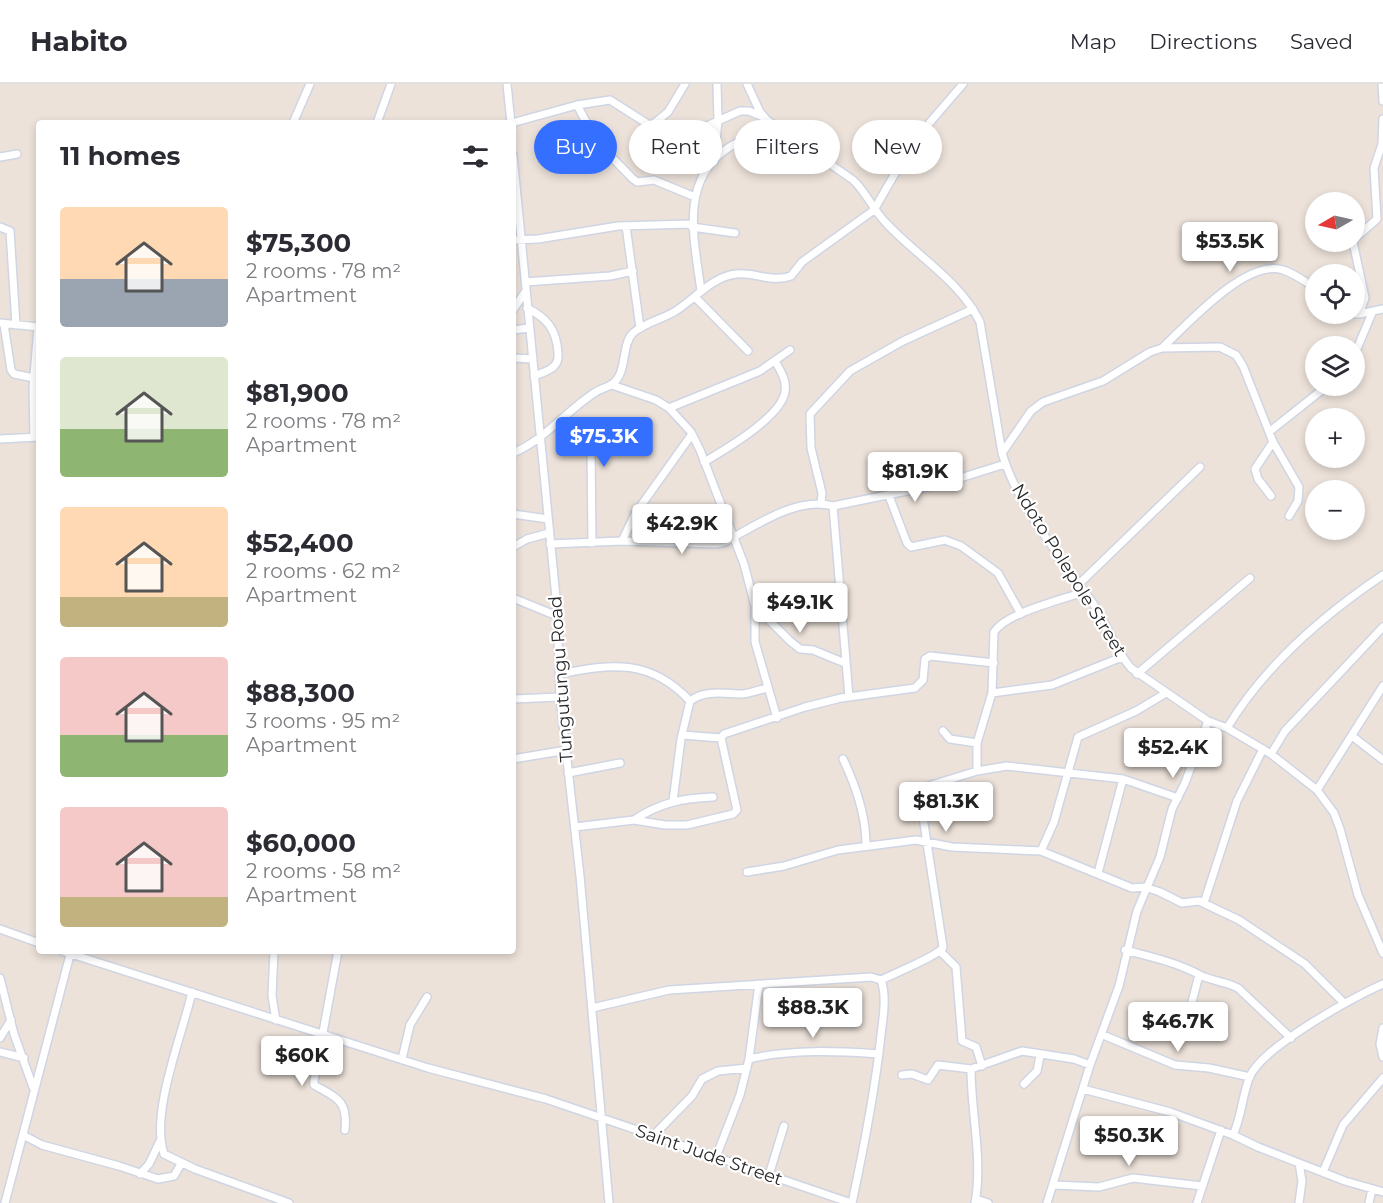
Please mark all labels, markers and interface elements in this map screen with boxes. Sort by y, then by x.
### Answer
text: Habito [30,24,128,58]
text: Map [1070,29,1116,54]
text: Directions [1149,29,1257,54]
text: Saved [1290,29,1353,54]
chip: Buy [534,120,617,174]
chip: Rent [629,120,722,174]
chip: Filters [734,120,840,174]
chip: New [852,120,942,174]
text: 11 homes [60,140,180,172]
icon: filters [459,140,492,173]
north arrow [1305,192,1365,252]
map controls [1305,192,1365,540]
pin: $53.5K [1181,222,1279,273]
text: $75,300 [246,227,351,259]
text: $53.5K [1196,229,1264,253]
icon: home [108,231,180,303]
text: 2 rooms · 78 m² [246,259,401,283]
button: locate [1305,264,1365,324]
text: Apartment [246,283,357,307]
button: layers [1305,336,1365,396]
text: $81,900 [246,377,349,409]
icon: home [108,381,180,453]
button: + [1305,408,1365,468]
text: 2 rooms · 78 m² [246,409,401,433]
pin: $75.3K [555,417,653,468]
text: $75.3K [570,424,638,448]
text: Apartment [246,433,357,457]
pin: $81.9K [866,452,964,503]
text: $81.9K [882,459,948,483]
street label: Ndoto Polepole Street [1007,480,1131,660]
button: − [1305,480,1365,540]
pin: $42.9K [633,504,731,555]
text: $42.9K [646,511,718,535]
text: $52,400 [246,527,354,559]
icon: home [108,531,180,603]
text: 2 rooms · 62 m² [246,559,401,583]
text: Apartment [246,583,357,607]
pin: $49.1K [751,583,849,634]
text: $49.1K [767,590,833,614]
street label: Tungutungu Road [544,595,578,763]
text: $88,300 [246,677,355,709]
icon: home [108,681,180,753]
text: 3 rooms · 95 m² [246,709,400,733]
pin: $52.4K [1124,728,1222,779]
text: Apartment [246,733,357,757]
text: $52.4K [1138,735,1208,759]
pin: $81.3K [897,782,995,833]
text: $81.3K [913,789,979,813]
text: $60,000 [246,827,356,859]
icon: home [108,831,180,903]
text: 2 rooms · 58 m² [246,859,401,883]
text: Apartment [246,883,357,907]
pin: $88.3K [764,988,862,1039]
text: $88.3K [777,995,849,1019]
pin: $46.7K [1129,1002,1227,1053]
text: $46.7K [1142,1009,1214,1033]
pin: $60K [266,1036,338,1087]
text: $60K [275,1043,329,1067]
pin: $50.3K [1080,1116,1178,1167]
street label: Saint Jude Street [633,1120,785,1190]
text: $50.3K [1094,1123,1164,1147]

